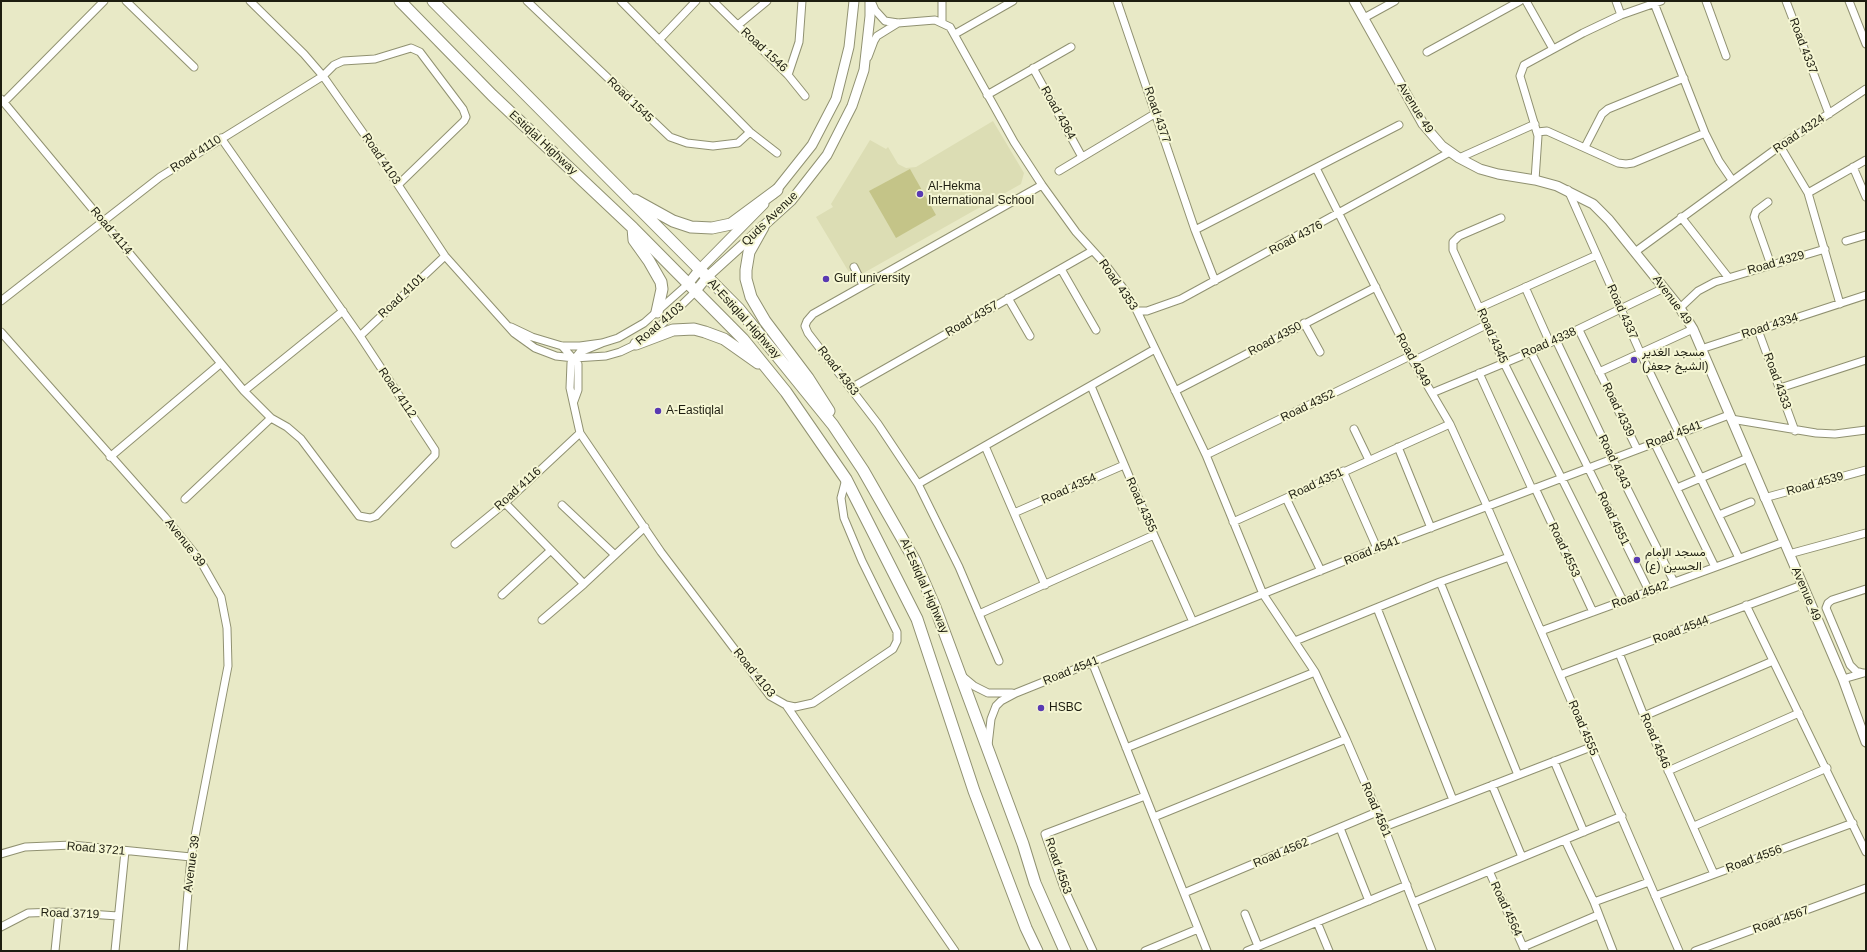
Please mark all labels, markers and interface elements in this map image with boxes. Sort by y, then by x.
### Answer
street label: Road 4337 [1786,16,1820,76]
street label: Road 1546 [738,25,790,75]
street label: Road 1545 [604,74,656,126]
street label: Avenue 49 [1394,80,1436,136]
street label: Road 4364 [1037,84,1079,142]
street label: Road 4377 [1141,85,1173,145]
street label: Estiqlal Highway [506,108,580,178]
street label: Road 4324 [1771,112,1827,156]
street label: Road 4103 [359,131,403,187]
street label: Road 4110 [168,132,224,176]
place label: Al-Hekma International School [928,180,1034,208]
street label: Quds Avenue [739,189,801,249]
marker: Al-Hekma International School [915,189,925,199]
street label: Road 4114 [87,204,135,258]
street label: Road 4376 [1267,218,1325,258]
street label: Road 4329 [1746,248,1806,278]
street label: Road 4353 [1095,257,1141,313]
street label: Road 4101 [376,271,428,321]
place label: Gulf university [834,272,910,286]
street label: Avenue 49 [1649,273,1695,327]
marker: Gulf university [821,274,831,284]
street label: Al-Estiqlal Highway [704,276,784,362]
street label: Road 4337 [1603,282,1641,342]
street label: Road 4357 [943,298,1001,340]
street label: Road 4103 [633,300,687,348]
street label: Road 4345 [1473,306,1511,366]
street label: Road 4334 [1740,310,1800,342]
street label: Road 4350 [1246,319,1304,359]
street label: Road 4338 [1519,324,1579,362]
street label: Road 4349 [1392,331,1434,389]
street label: Road 4363 [814,343,862,399]
place label: مسجد الغدير (الشيخ جعفر) [1642,346,1708,374]
street label: Road 4333 [1760,351,1794,411]
marker: مسجد الغدير (الشيخ جعفر) [1629,355,1639,365]
street label: Road 4112 [375,365,419,421]
street label: Road 4339 [1599,380,1637,440]
street label: Road 4352 [1278,387,1338,425]
place label: A-Eastiqlal [666,404,723,418]
marker: A-Eastiqlal [653,406,663,416]
street label: Road 4541 [1644,418,1704,452]
street label: Road 4343 [1595,432,1633,492]
street label: Road 4116 [492,464,544,514]
street label: Road 4351 [1286,465,1346,503]
street label: Road 4539 [1785,469,1845,499]
street label: Road 4354 [1039,470,1099,508]
street label: Road 4355 [1122,475,1160,535]
street label: Road 4551 [1594,489,1632,549]
street label: Avenue 39 [162,516,208,570]
street label: Road 4553 [1545,520,1583,580]
street label: Road 4541 [1342,533,1402,569]
street label: Al-Estiqlal Highway [897,536,951,636]
place label: مسجد الإمام الحسين (ع) [1645,546,1706,574]
marker: مسجد الإمام الحسين (ع) [1632,555,1642,565]
street label: Avenue 49 [1788,565,1824,623]
street label: Road 4542 [1610,578,1670,612]
street label: Road 4544 [1651,613,1711,647]
street label: Road 4103 [730,646,778,700]
street label: Road 4541 [1041,653,1101,689]
street label: Road 4555 [1565,698,1601,758]
place label: HSBC [1049,701,1082,715]
marker: HSBC [1036,703,1046,713]
street label: Road 4546 [1637,711,1673,771]
street label: Road 4561 [1358,780,1394,840]
street label: Avenue 39 [181,835,203,893]
street label: Road 4562 [1251,835,1311,871]
street label: Road 4563 [1042,836,1074,896]
street label: Road 3721 [66,839,126,859]
street label: Road 4556 [1724,842,1784,876]
street label: Road 4564 [1487,879,1525,939]
street label: Road 4567 [1751,903,1811,937]
street label: Road 3719 [40,906,100,922]

